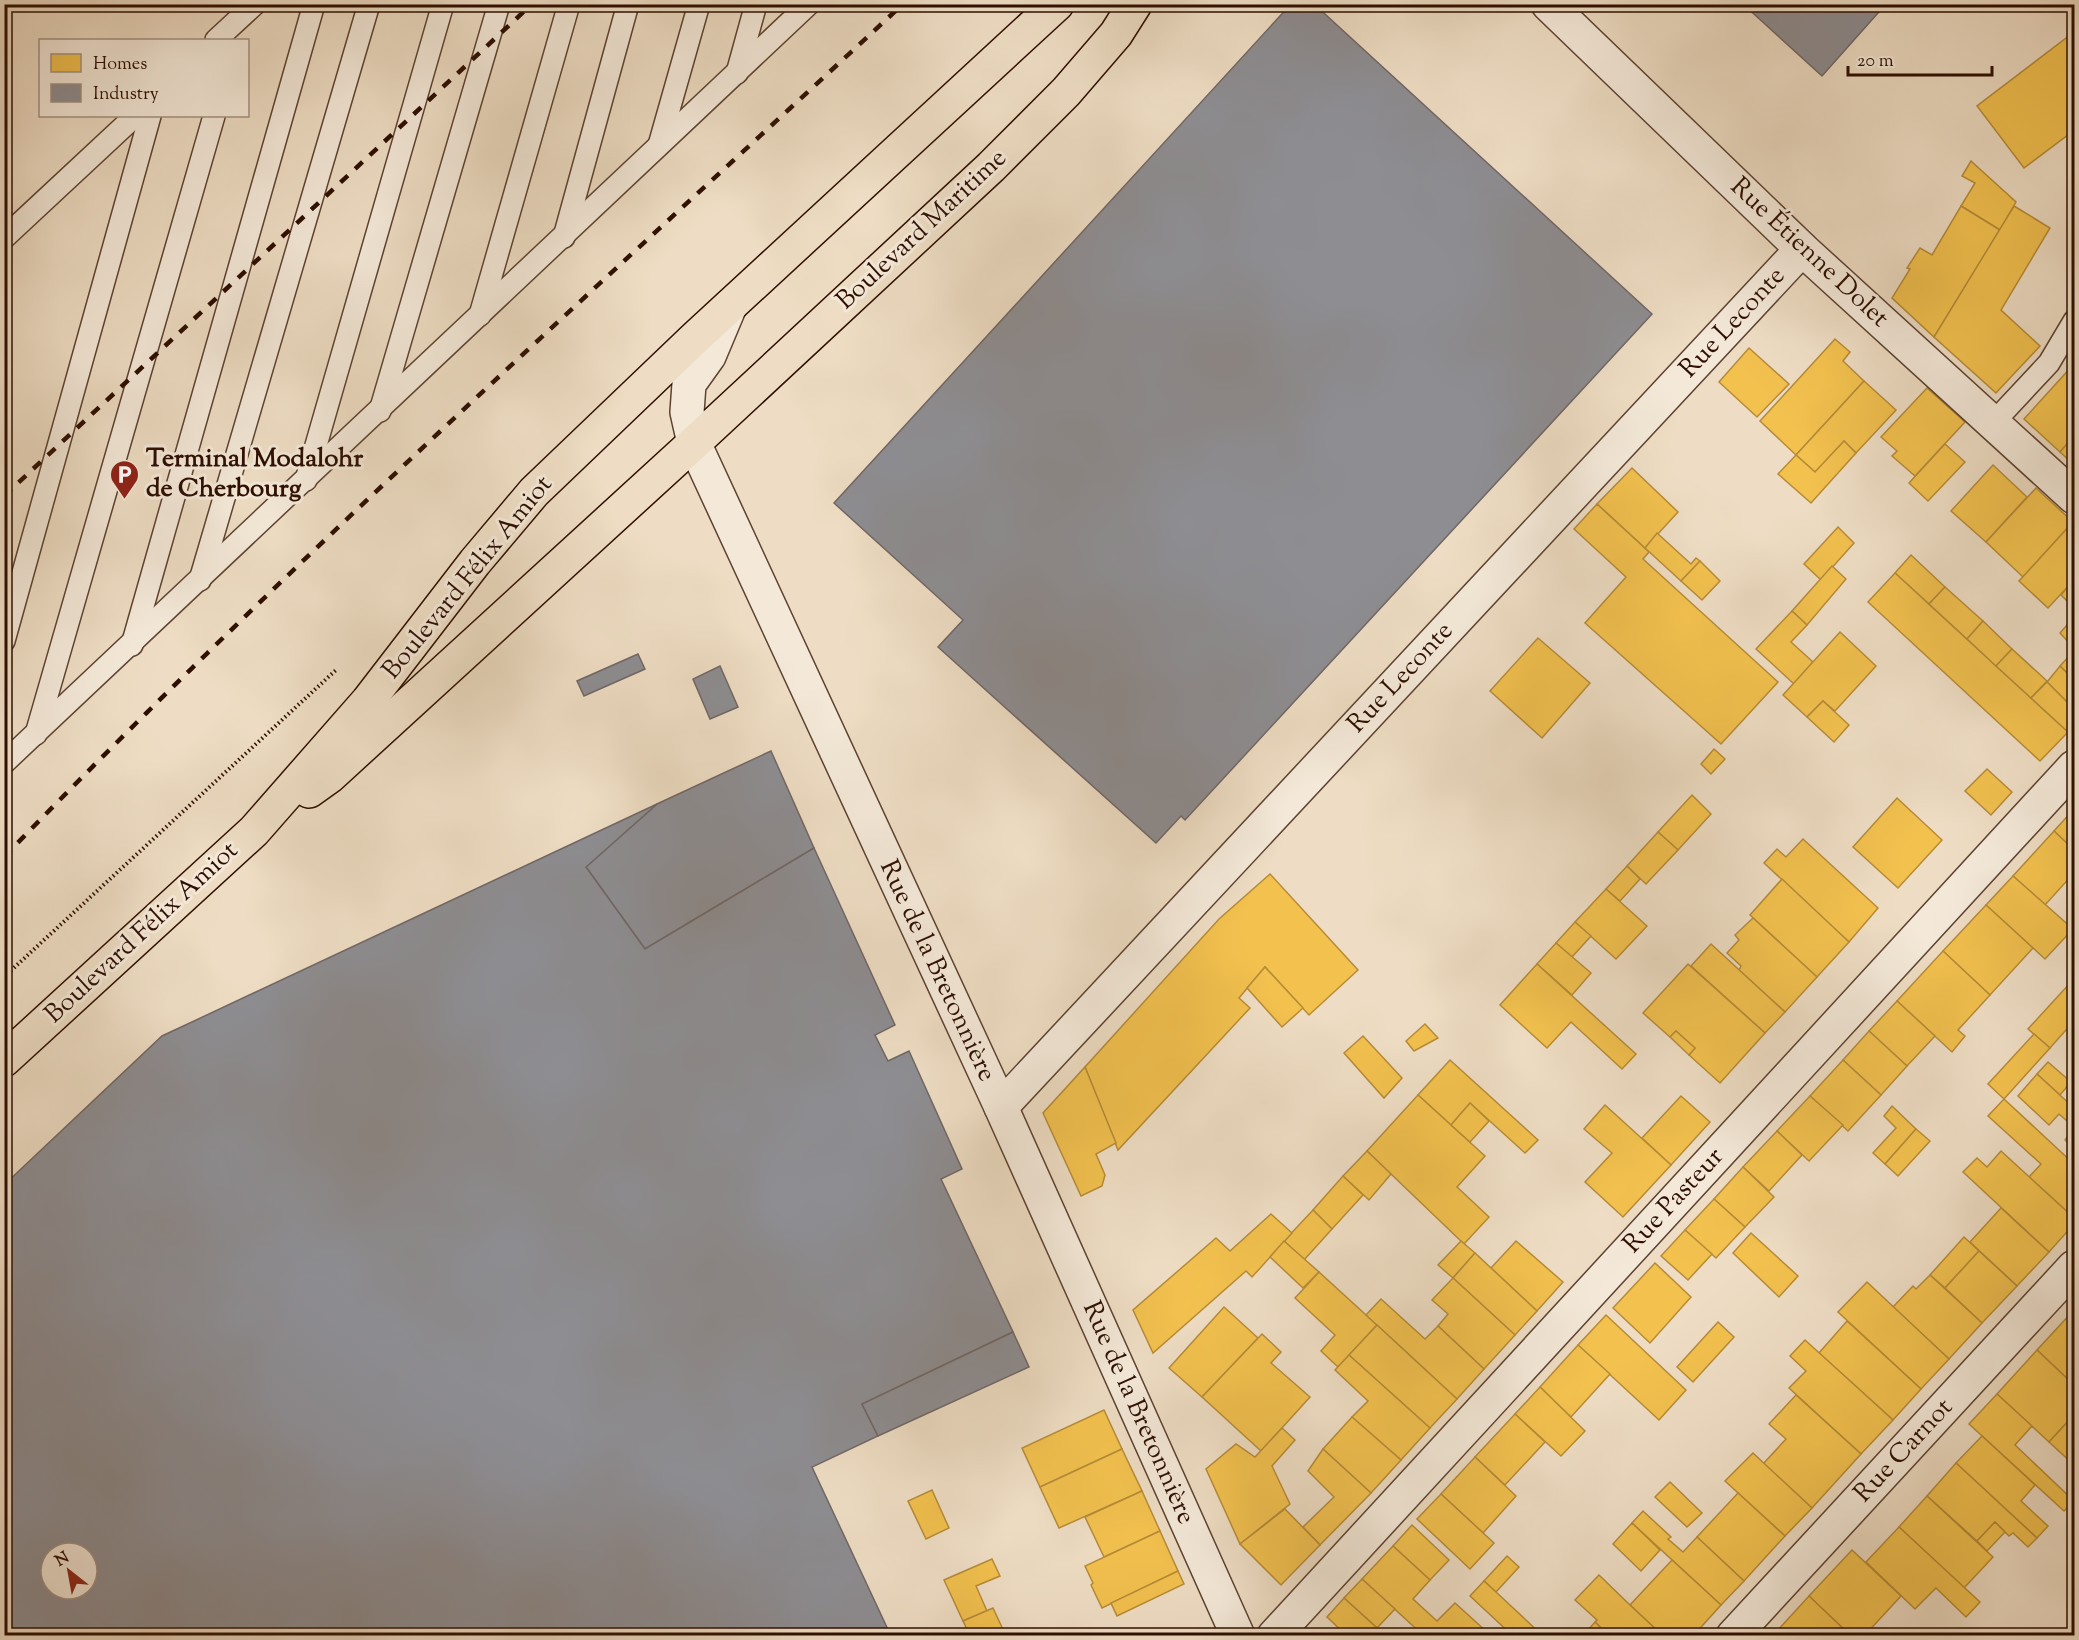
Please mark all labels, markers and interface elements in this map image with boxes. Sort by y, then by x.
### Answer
legend [39,39,249,117]
scale bar [1848,39,1992,77]
text: 20 m [1857,49,1894,75]
text: Homes [93,52,147,78]
text: Industry [93,82,159,108]
street label: Boulevard Maritime [828,141,1016,319]
street label: Rue Étienne Dolet [1721,169,1897,337]
street label: Rue Leconte [1672,259,1794,387]
place label: Terminal Modalohr de Cherbourg [146,441,363,508]
parking icon: Terminal Modalohr de Cherbourg [109,458,141,500]
street label: Boulevard Félix Amiot [374,468,562,688]
street label: Rue Leconte [1340,614,1462,742]
street label: Boulevard Félix Amiot [37,833,247,1033]
street label: Rue de la Bretonnière [869,854,1005,1088]
street label: Rue Pasteur [1615,1140,1733,1262]
street label: Rue de la Bretonnière [1072,1296,1204,1530]
street label: Rue Carnot [1846,1391,1962,1511]
north arrow [39,1541,99,1601]
text: N [51,1547,74,1573]

